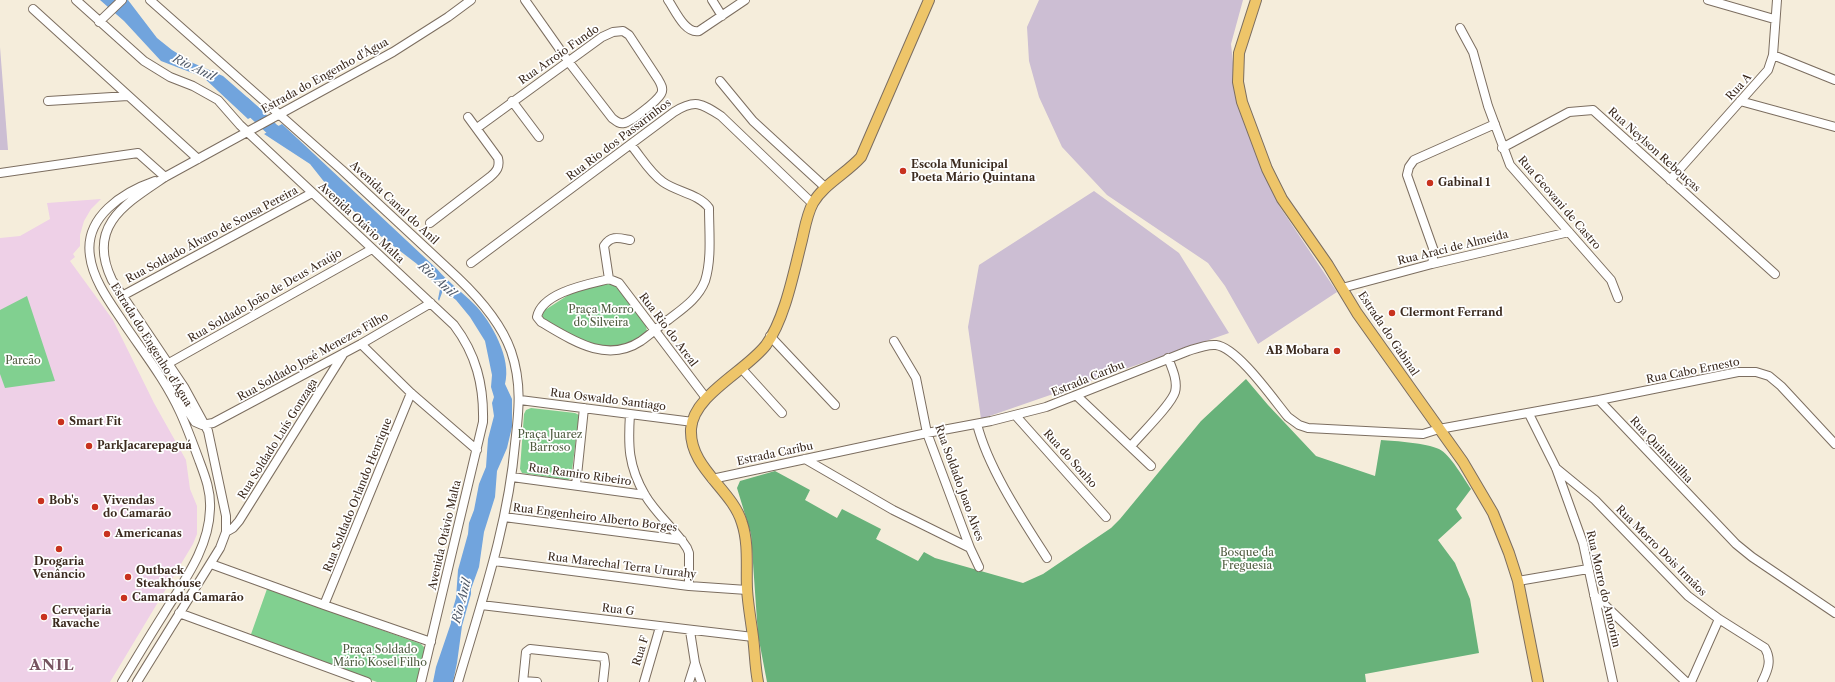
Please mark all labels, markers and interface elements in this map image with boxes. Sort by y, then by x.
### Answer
street label: Rua Arroio Fundo [516,22,602,88]
street label: Estrada do Engenho d'Água [259,36,391,116]
water label: Rio Anil [170,52,218,84]
street label: Rua A [1723,71,1755,103]
street label: Rua Rio dos Passarinhos [564,96,674,184]
street label: Rua Neylson Rebouças [1605,105,1703,195]
street label: Rua Geovani de Castro [1515,154,1603,252]
place label: Escola Municipal Poeta Mário Quintana [911,158,1035,184]
street label: Avenida Canal do Anil [347,159,441,247]
marker: Escola Municipal Poeta Mário Quintana [898,166,908,176]
place label: Gabinal 1 [1438,176,1490,190]
marker: Gabinal 1 [1425,178,1435,188]
street label: Avenida Otávio Malta [315,180,407,266]
street label: Rua Soldado Álvaro de Sousa Pereira [124,184,300,286]
street label: Rua Araci de Almeida [1396,228,1510,268]
street label: Rua Soldado João de Deus Araújo [186,246,344,346]
water label: Rio Anil [415,259,459,301]
street label: Estrada do Engenho d'Água [107,281,195,409]
street label: Estrada do Gabinal [1355,289,1421,379]
street label: Rua Rio do Areal [636,291,700,369]
park label: Praça Morro do Silveira [568,303,634,329]
place label: Clermont Ferrand [1400,306,1503,320]
marker: Clermont Ferrand [1387,308,1397,318]
street label: Rua Soldado José Menezes Filho [235,310,391,404]
place label: AB Mobara [1266,344,1329,358]
marker: AB Mobara [1332,346,1342,356]
park label: Parcão [5,354,41,368]
street label: Rua Cabo Ernesto [1645,355,1741,387]
street label: Estrada Caribu [1050,358,1126,400]
street label: Rua Soldado Luís Gonzaga [235,376,321,502]
street label: Rua Oswaldo Santiago [549,386,667,414]
street label: Rua Quintanilha [1627,414,1695,486]
place label: Smart Fit [69,415,122,429]
street label: Rua Soldado Orlando Henrique [321,416,395,574]
marker: Smart Fit [56,417,66,427]
street label: Rua Soldado Joao Alves [932,423,986,543]
street label: Rua do Sonho [1040,427,1100,491]
park label: Praça Juarez Barroso [518,428,582,454]
place label: ParkJacarepaguá [97,439,192,453]
street label: Estrada Caribu [736,439,814,469]
marker: ParkJacarepaguá [84,441,94,451]
street label: Rua Ramiro Ribeiro [528,461,632,489]
street label: Avenida Otávio Malta [426,479,464,591]
place label: Bob's [49,494,79,508]
place label: Vivendas do Camarão [103,494,171,520]
marker: Bob's [36,496,46,506]
street label: Rua Engenheiro Alberto Borges [512,501,678,535]
marker: Vivendas do Camarão [90,502,100,512]
street label: Rua Morro Dois Irmãos [1613,503,1709,599]
place label: Americanas [115,527,182,541]
marker: Americanas [102,529,112,539]
street label: Rua Morro do Amorim [1583,529,1623,649]
marker: Drogaria Venâncio [54,544,64,554]
park label: Bosque da Freguesia [1220,546,1274,572]
street label: Rua Marechal Terra Ururahy [547,550,697,582]
place label: Drogaria Venâncio [33,555,85,581]
place label: Outback Steakhouse [136,564,201,590]
marker: Outback Steakhouse [123,572,133,582]
water label: Rio Anil [450,577,474,625]
place label: Camarada Camarão [132,591,244,605]
marker: Camarada Camarão [119,593,129,603]
street label: Rua G [601,601,635,619]
place label: Cervejaria Ravache [52,604,111,630]
marker: Cervejaria Ravache [39,612,49,622]
street label: Rua F [630,634,652,668]
park label: Praça Soldado Mário Kosel Filho [333,643,427,669]
district label: ANIL [29,657,75,675]

